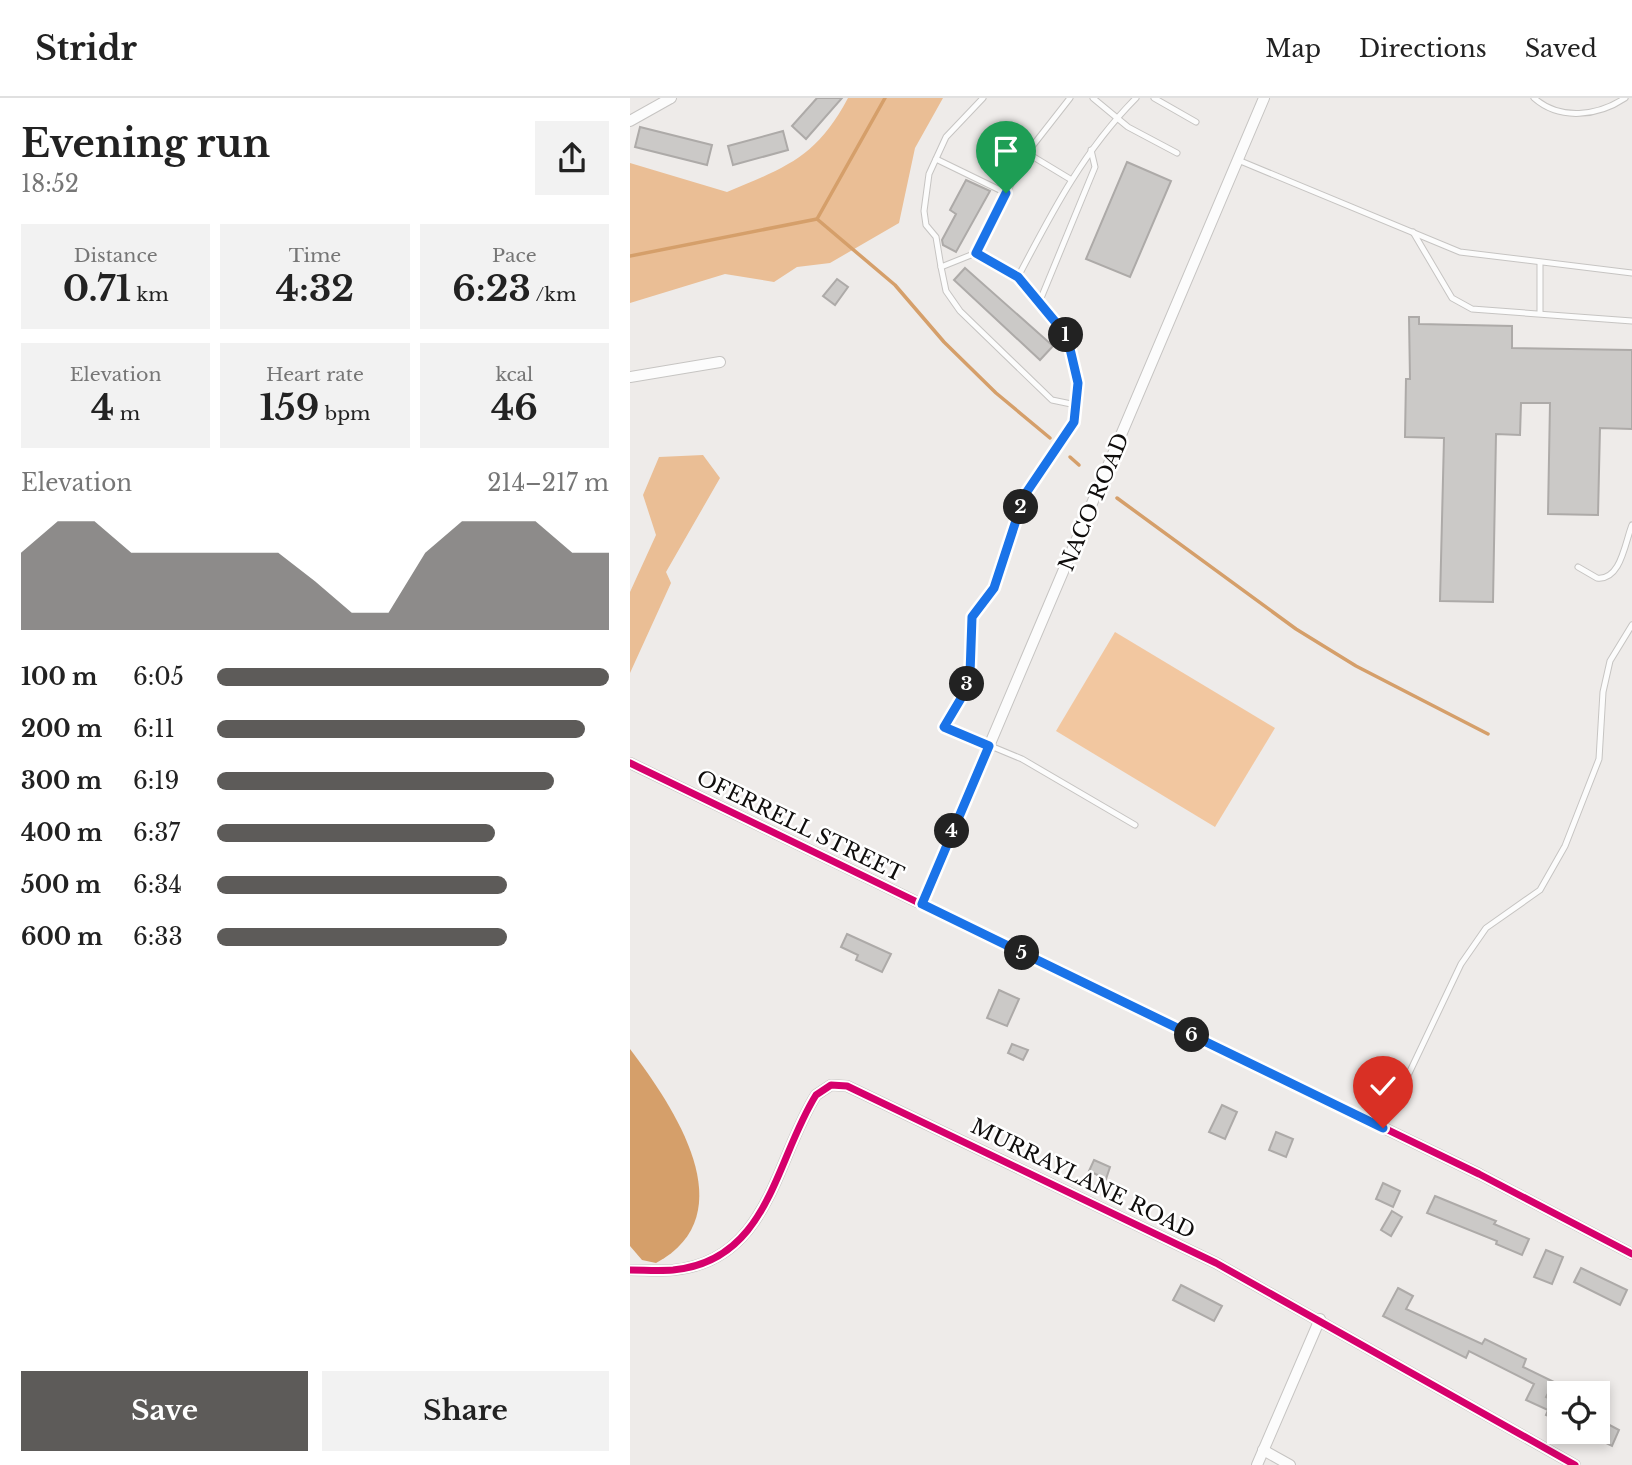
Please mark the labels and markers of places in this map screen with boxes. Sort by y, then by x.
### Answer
pin [976,121,1036,193]
pin: 1 [1048,317,1083,352]
pin: 2 [1004,490,1038,524]
pin: 3 [950,666,984,702]
pin: 4 [934,814,970,848]
pin: 5 [1004,936,1040,970]
pin: 6 [1174,1018,1210,1052]
pin [1353,1056,1413,1128]

